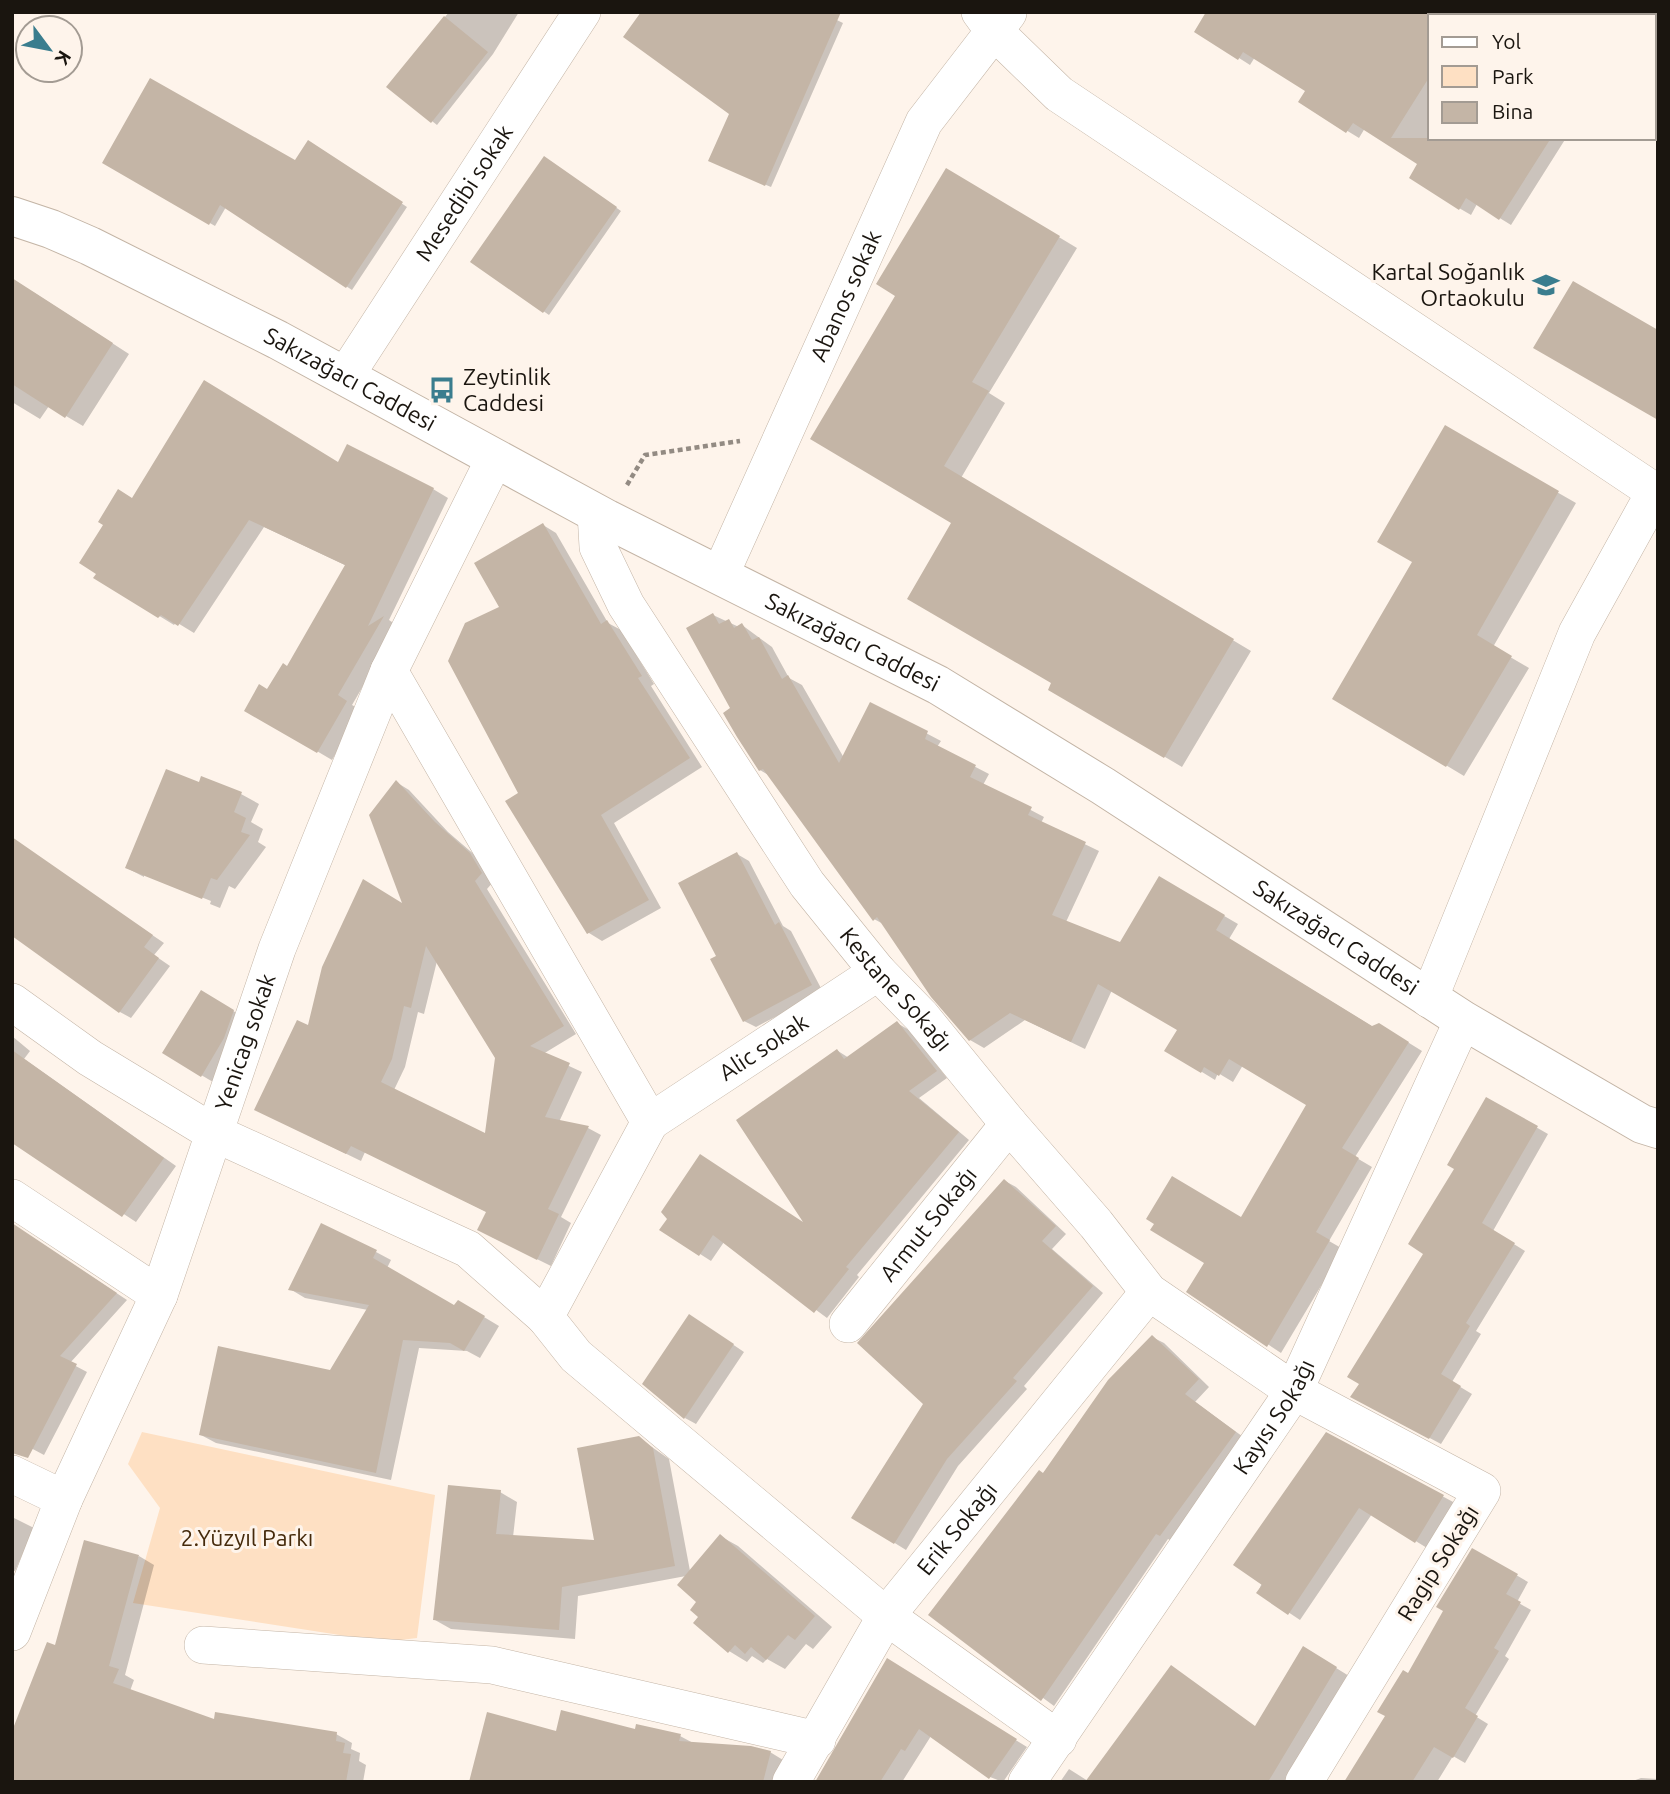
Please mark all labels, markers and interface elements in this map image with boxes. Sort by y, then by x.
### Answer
north arrow [14,14,84,84]
legend [1428,14,1656,140]
text: Yol [1492,29,1521,53]
text: K [51,47,76,70]
text: Park [1492,64,1534,88]
text: Bina [1492,99,1533,123]
street label: Mesedibi sokak [411,120,517,266]
street label: Abanos sokak [805,226,886,365]
place label: Kartal Soğanlık Ortaokulu [1371,259,1525,310]
school or university icon: Kartal Soğanlık Ortaokulu [1531,270,1561,300]
street label: Sakızağacı Caddesi [261,322,440,436]
place label: Zeyti̇nli̇k Caddesi̇ [463,364,551,415]
bus stop icon: Zeyti̇nli̇k Caddesi̇ [427,375,457,405]
street label: Sakızağacı Caddesi [762,588,944,696]
street label: Sakızağacı Caddesi [1249,874,1423,1000]
street label: Kestane Sokağı [835,922,957,1056]
street label: Yenicag sokak [210,970,280,1114]
street label: Alic sokak [714,1008,813,1085]
street label: Armut Sokağı [875,1162,981,1286]
street label: Kayısı Sokağı [1228,1355,1319,1479]
street label: Erik Sokağı [912,1477,1002,1579]
street label: Ragip Sokağı [1392,1500,1483,1625]
park label: 2.Yüzyıl Parkı [181,1525,313,1550]

